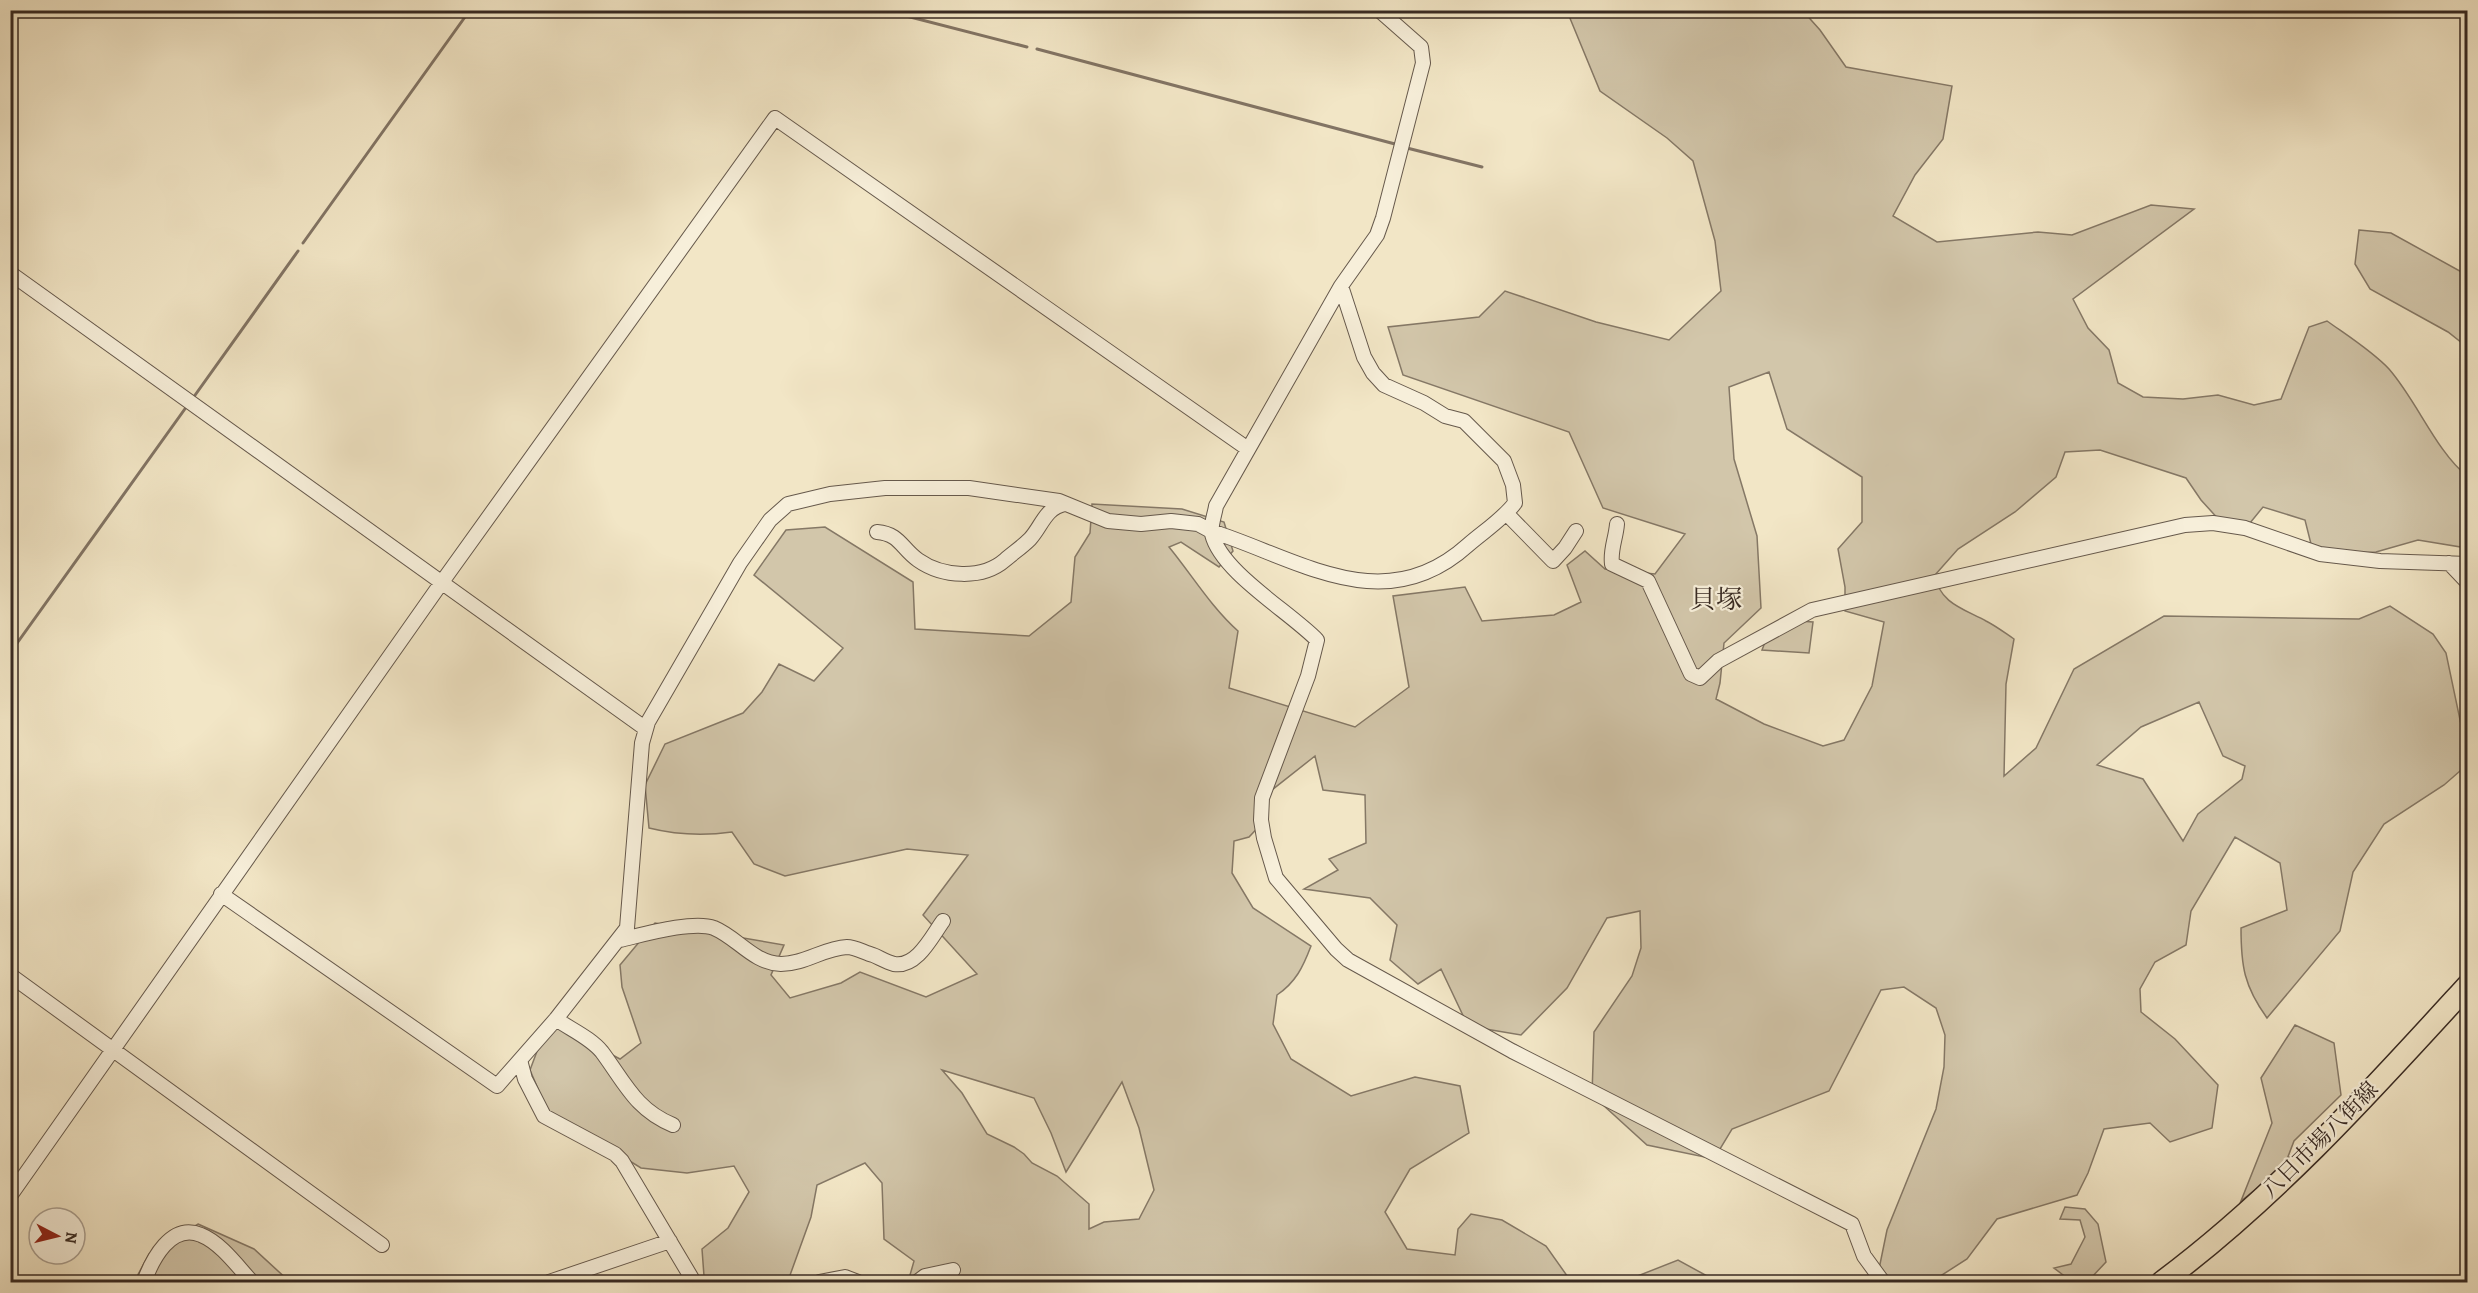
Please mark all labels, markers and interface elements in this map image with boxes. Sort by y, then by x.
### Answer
district label: 貝塚 [1690,582,1742,617]
street label: 八日市場八街線 [2255,1075,2385,1205]
north arrow [27,1206,87,1266]
text: N [59,1231,83,1245]

